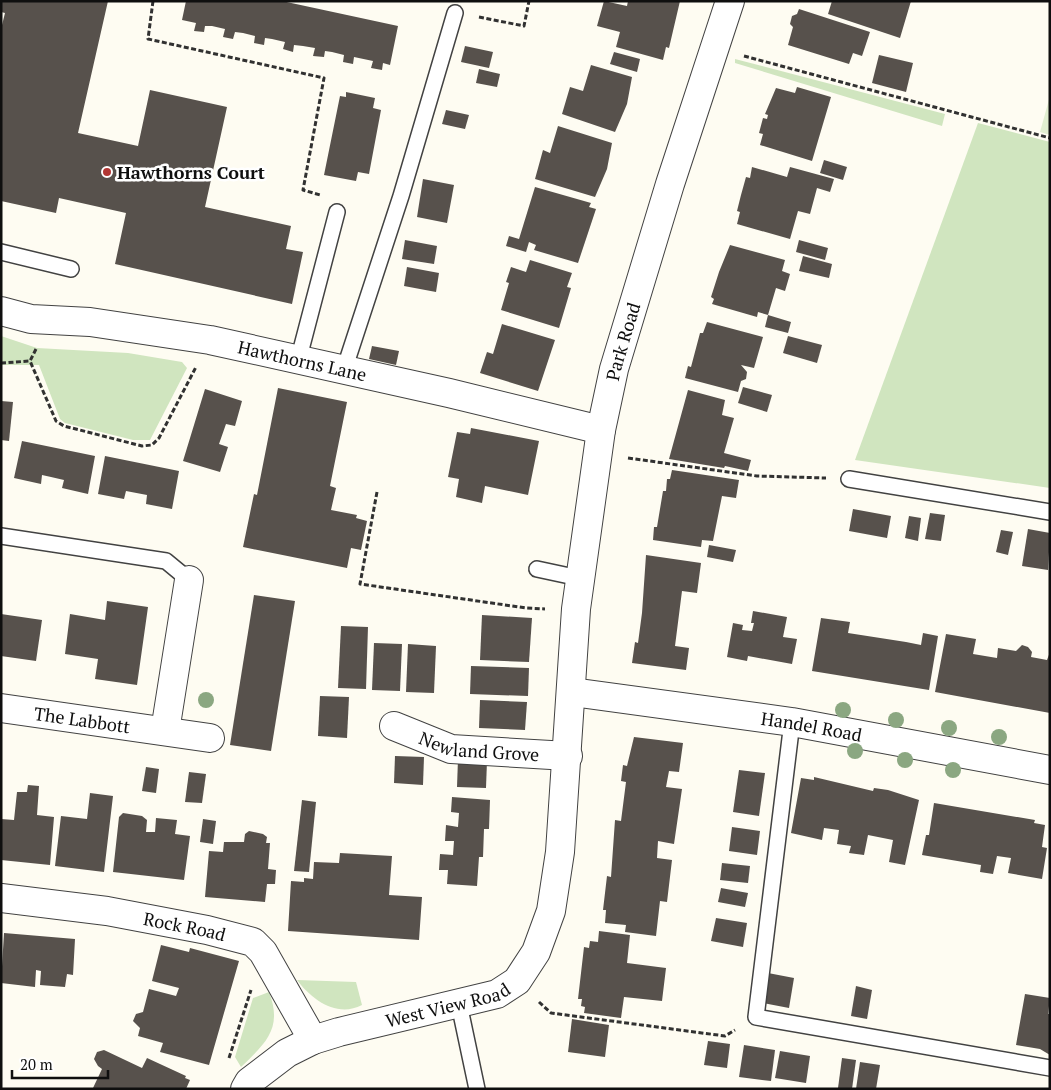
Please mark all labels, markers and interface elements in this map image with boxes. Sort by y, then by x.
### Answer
place label: Hawthorns Court [117,160,265,184]
marker: Hawthorns Court [101,166,113,178]
street label: Park Road [600,299,646,383]
street label: Hawthorns Lane [236,335,369,386]
street label: The Labbott [33,701,132,738]
street label: Handel Road [760,706,864,747]
street label: Newland Grove [416,725,540,766]
street label: Rock Road [142,906,228,946]
street label: West View Road [383,977,515,1032]
scale bar [12,1048,109,1080]
text: 20 m [20,1054,53,1074]

